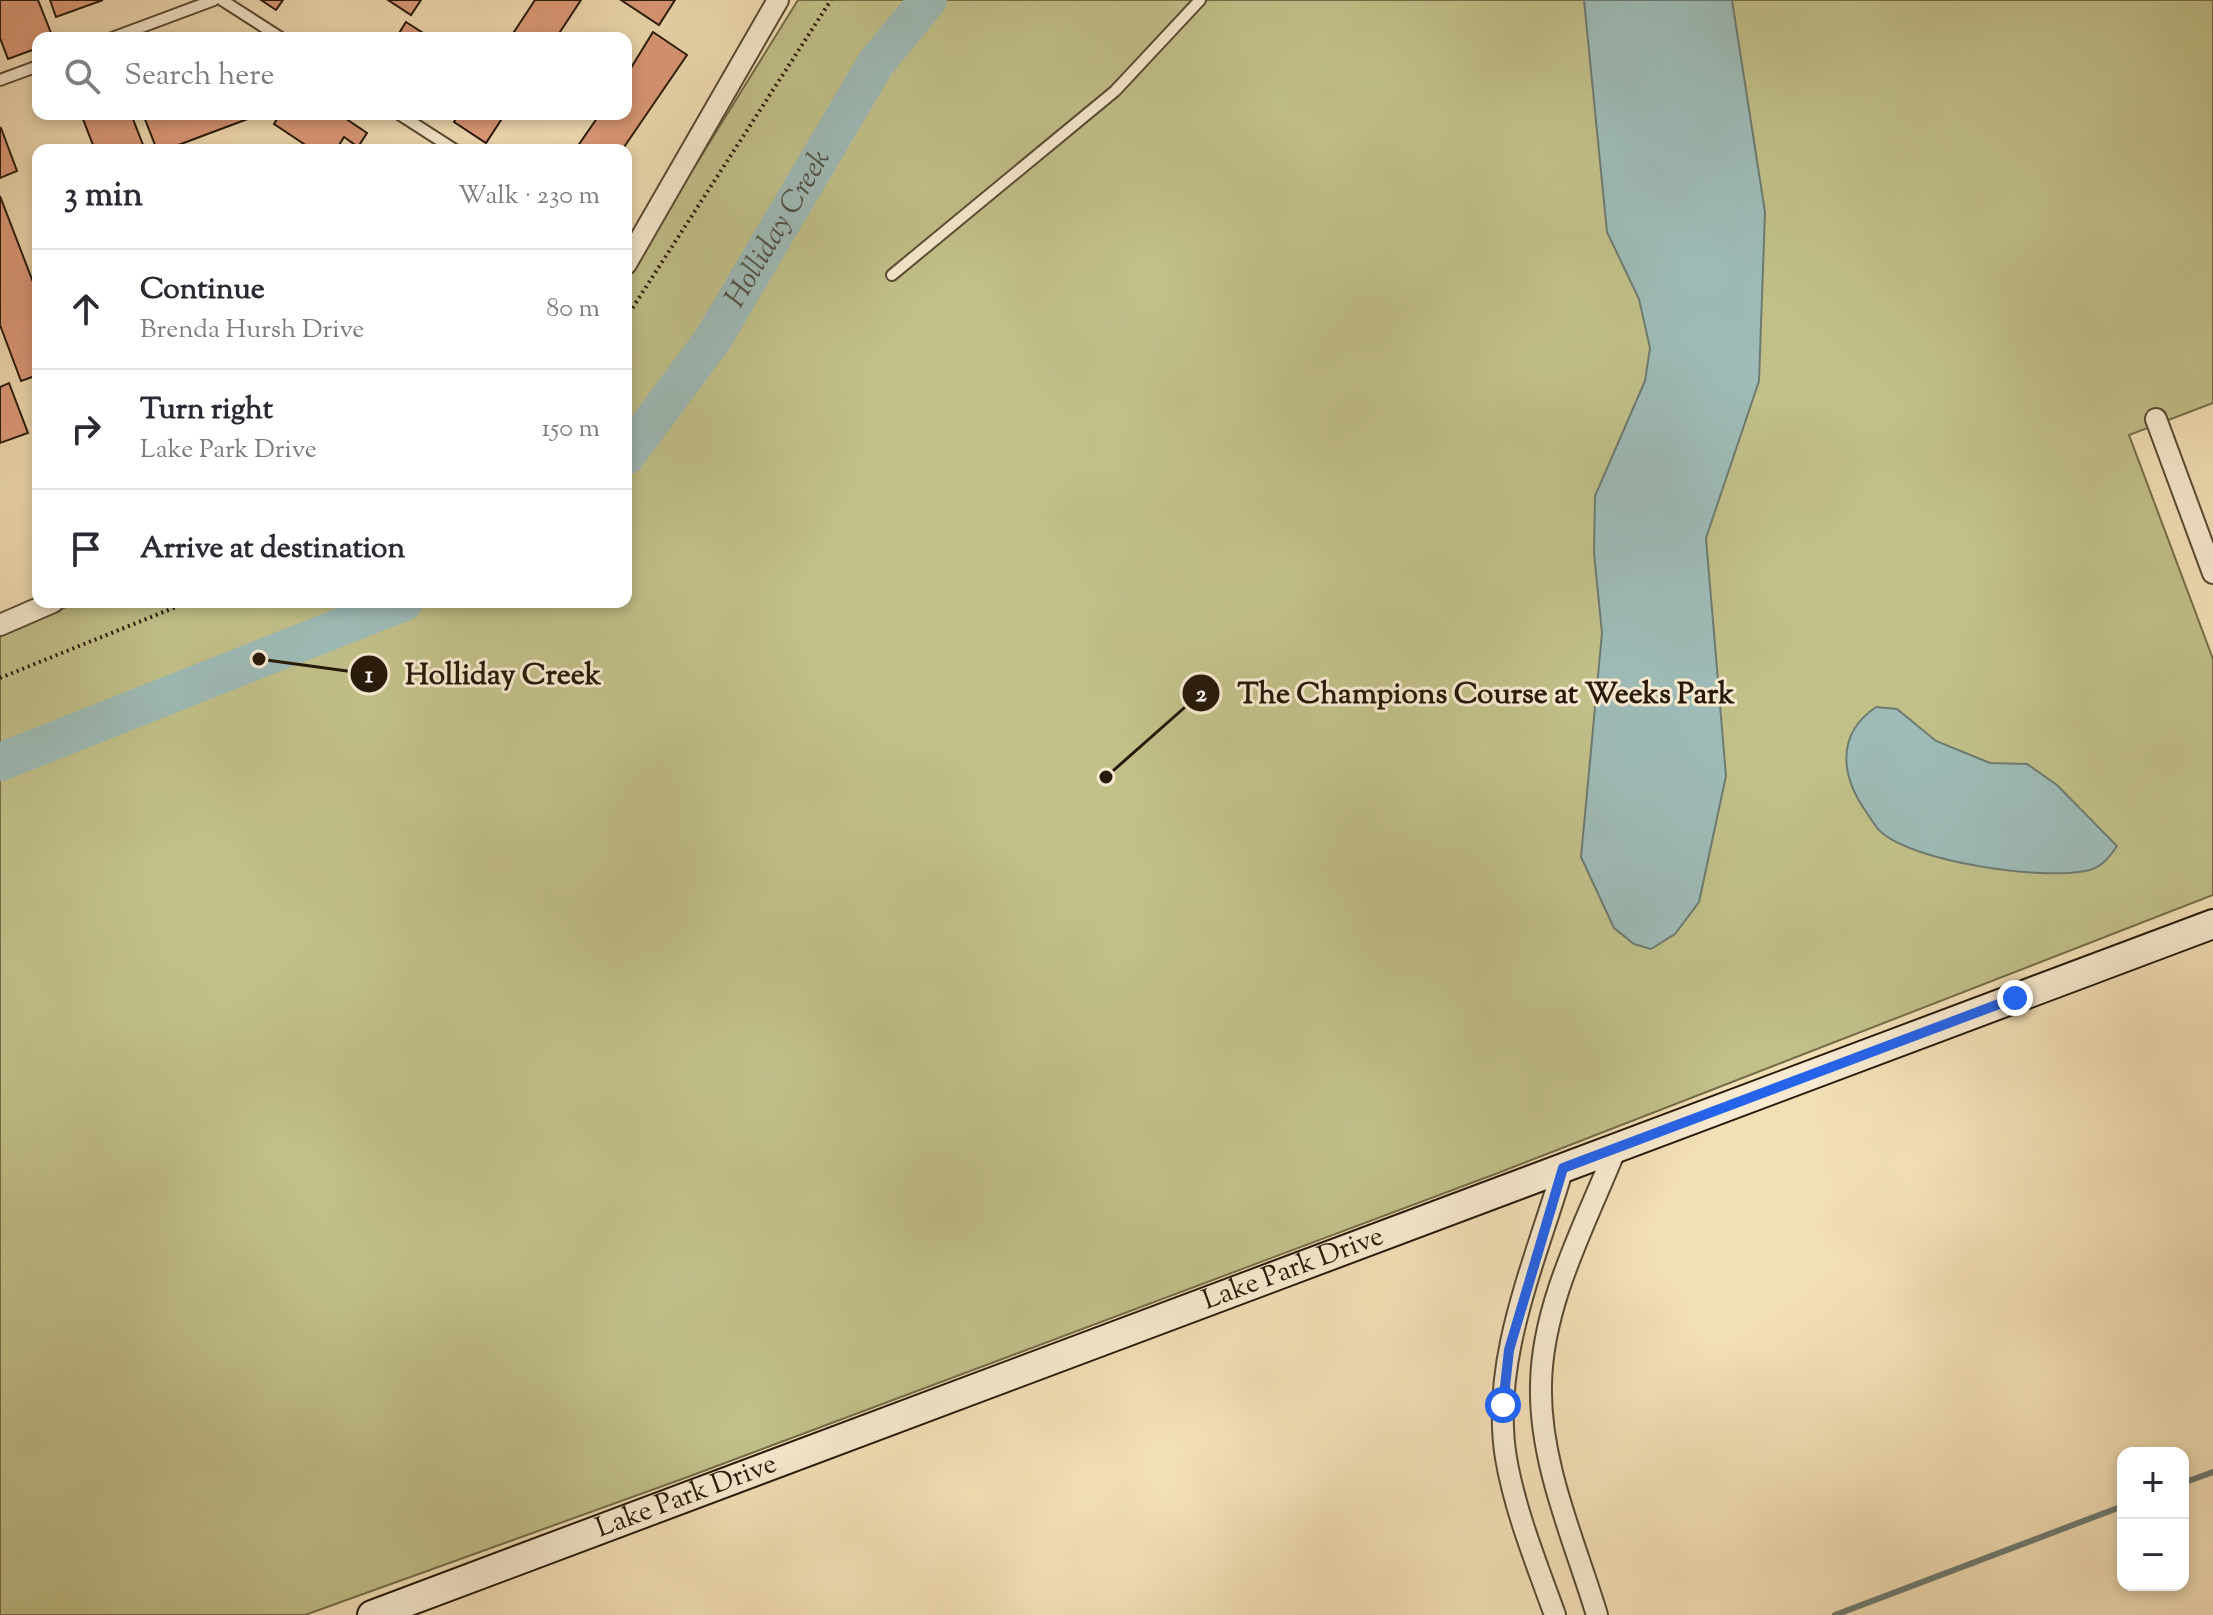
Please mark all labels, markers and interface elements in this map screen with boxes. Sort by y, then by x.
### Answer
search box [32,32,632,120]
icon: search [60,54,104,98]
text: Search here [124,55,274,98]
water label: Holliday Creek [715,141,842,316]
text: 3 min [64,172,143,221]
text: Walk · 230 m [458,178,600,215]
text: Continue [140,269,265,312]
icon: ahead [64,287,108,331]
text: 80 m [546,291,600,328]
text: Brenda Hursh Drive [140,312,364,349]
text: Turn right [140,389,273,432]
icon: right [64,407,108,451]
text: 150 m [541,411,600,448]
text: Lake Park Drive [140,432,317,469]
icon: arrive [64,527,108,571]
text: Arrive at destination [140,528,405,571]
callout: Holliday Creek [349,647,617,701]
text: Holliday Creek [405,655,602,698]
text: 1 [365,659,374,693]
callout: The Champions Course at Weeks Park [1181,666,1750,720]
text: The Champions Course at Weeks Park [1238,674,1735,717]
text: 2 [1195,678,1207,712]
route end [1997,980,2033,1016]
street label: Lake Park Drive [1197,1217,1389,1321]
route start [1485,1387,1521,1423]
street label: Lake Park Drive [590,1445,783,1549]
map controls [2117,1447,2189,1591]
button: + [2117,1447,2189,1519]
button: − [2117,1519,2189,1591]

